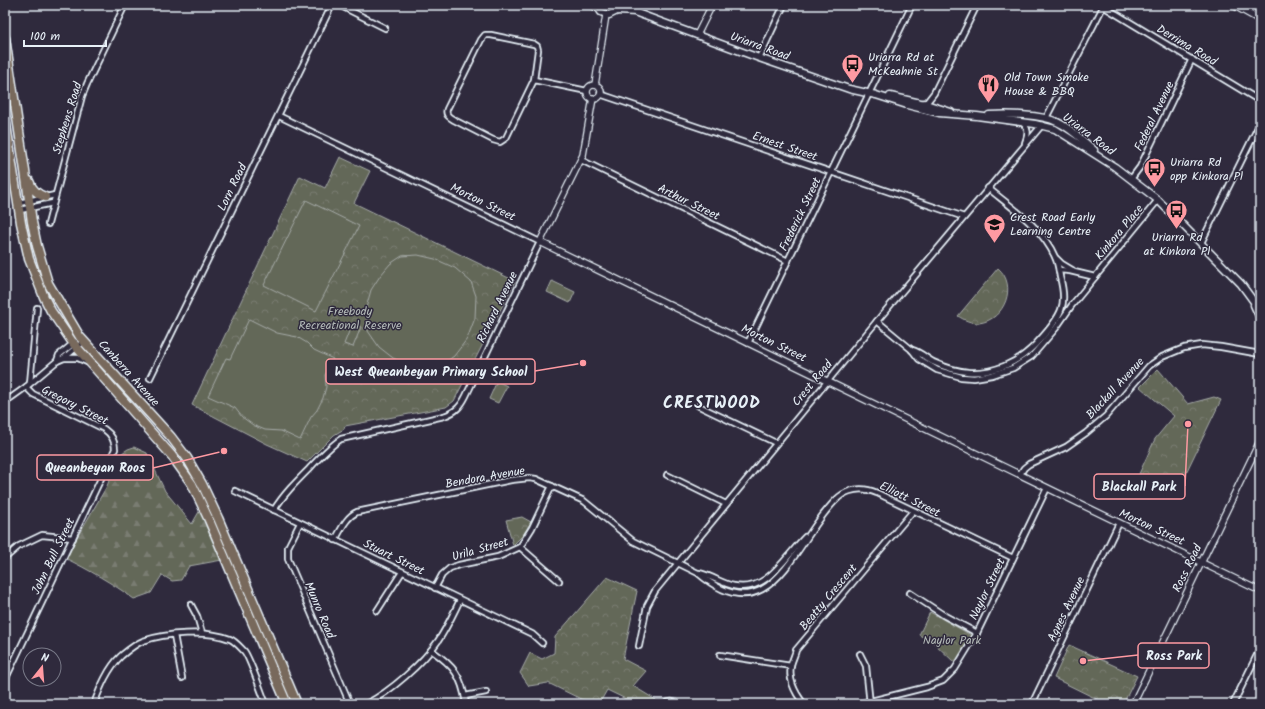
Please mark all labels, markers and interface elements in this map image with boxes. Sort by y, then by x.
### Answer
street label: Derrima Road [1153,20,1222,72]
scale bar [24,22,106,48]
text: 100 m [30,27,61,46]
street label: Uriarra Road [727,27,793,66]
place label: Uriarra Rd at McKeahnie St [868,48,938,81]
bus stop icon: Uriarra Rd at McKeahnie St [839,51,865,84]
place label: Old Town Smoke House & BBQ [1004,68,1089,101]
restaurant icon: Old Town Smoke House & BBQ [976,71,1002,104]
street label: Federal Avenue [1129,77,1180,154]
street label: Stephens Road [48,79,88,156]
street label: Uriarra Road [1058,108,1120,161]
street label: Ernest Street [750,126,820,167]
place label: Uriarra Rd opp Kinkora Pl [1170,153,1243,186]
bus stop icon: Uriarra Rd opp Kinkora Pl [1141,156,1167,189]
street label: Lorn Road [213,159,253,214]
street label: Frederick Street [774,174,827,254]
street label: Morton Street [447,178,519,227]
street label: Arthur Street [654,179,724,226]
bus stop icon: Uriarra Rd at Kinkora Pl [1164,197,1190,230]
street label: Kinkora Place [1090,200,1149,264]
place label: Crest Road Early Learning Centre [1010,208,1096,241]
school or university icon: Crest Road Early Learning Centre [982,211,1008,244]
place label: Uriarra Rd at Kinkora Pl [1144,228,1210,261]
street label: Richard Avenue [472,268,523,346]
park label: Freebody Recreational Reserve [299,302,402,335]
street label: Morton Street [738,319,810,368]
street label: Canberra Avenue [93,336,164,412]
street label: Blackall Avenue [1082,353,1150,424]
street label: Crest Road [787,355,838,411]
callout: West Queanbeyan Primary School [326,359,535,384]
text: West Queanbeyan Primary School [335,362,528,383]
street label: Gregory Street [38,380,112,431]
district label: CRESTWOOD [663,391,761,416]
callout: Queanbeyan Roos [37,455,153,480]
text: Queanbeyan Roos [45,458,145,479]
street label: Bendora Avenue [444,461,527,494]
callout: Blackall Park [1094,474,1185,499]
street label: Elliott Street [876,477,944,523]
text: Blackall Park [1102,477,1177,498]
street label: Morton Street [1116,504,1188,551]
street label: John Bull Street [27,514,80,598]
street label: Urila Street [450,532,511,567]
street label: Stuart Street [360,534,428,581]
street label: Ross Road [1168,540,1208,596]
street label: Naylor Street [964,555,1011,623]
street label: Beatty Crescent [795,560,862,635]
street label: Agnes Avenue [1043,573,1091,645]
street label: Munro Road [299,579,340,642]
park label: Naylor Park [923,631,982,650]
callout: Ross Park [1138,643,1209,668]
text: Ross Park [1146,646,1202,667]
north arrow [22,647,62,687]
text: N [39,649,51,668]

